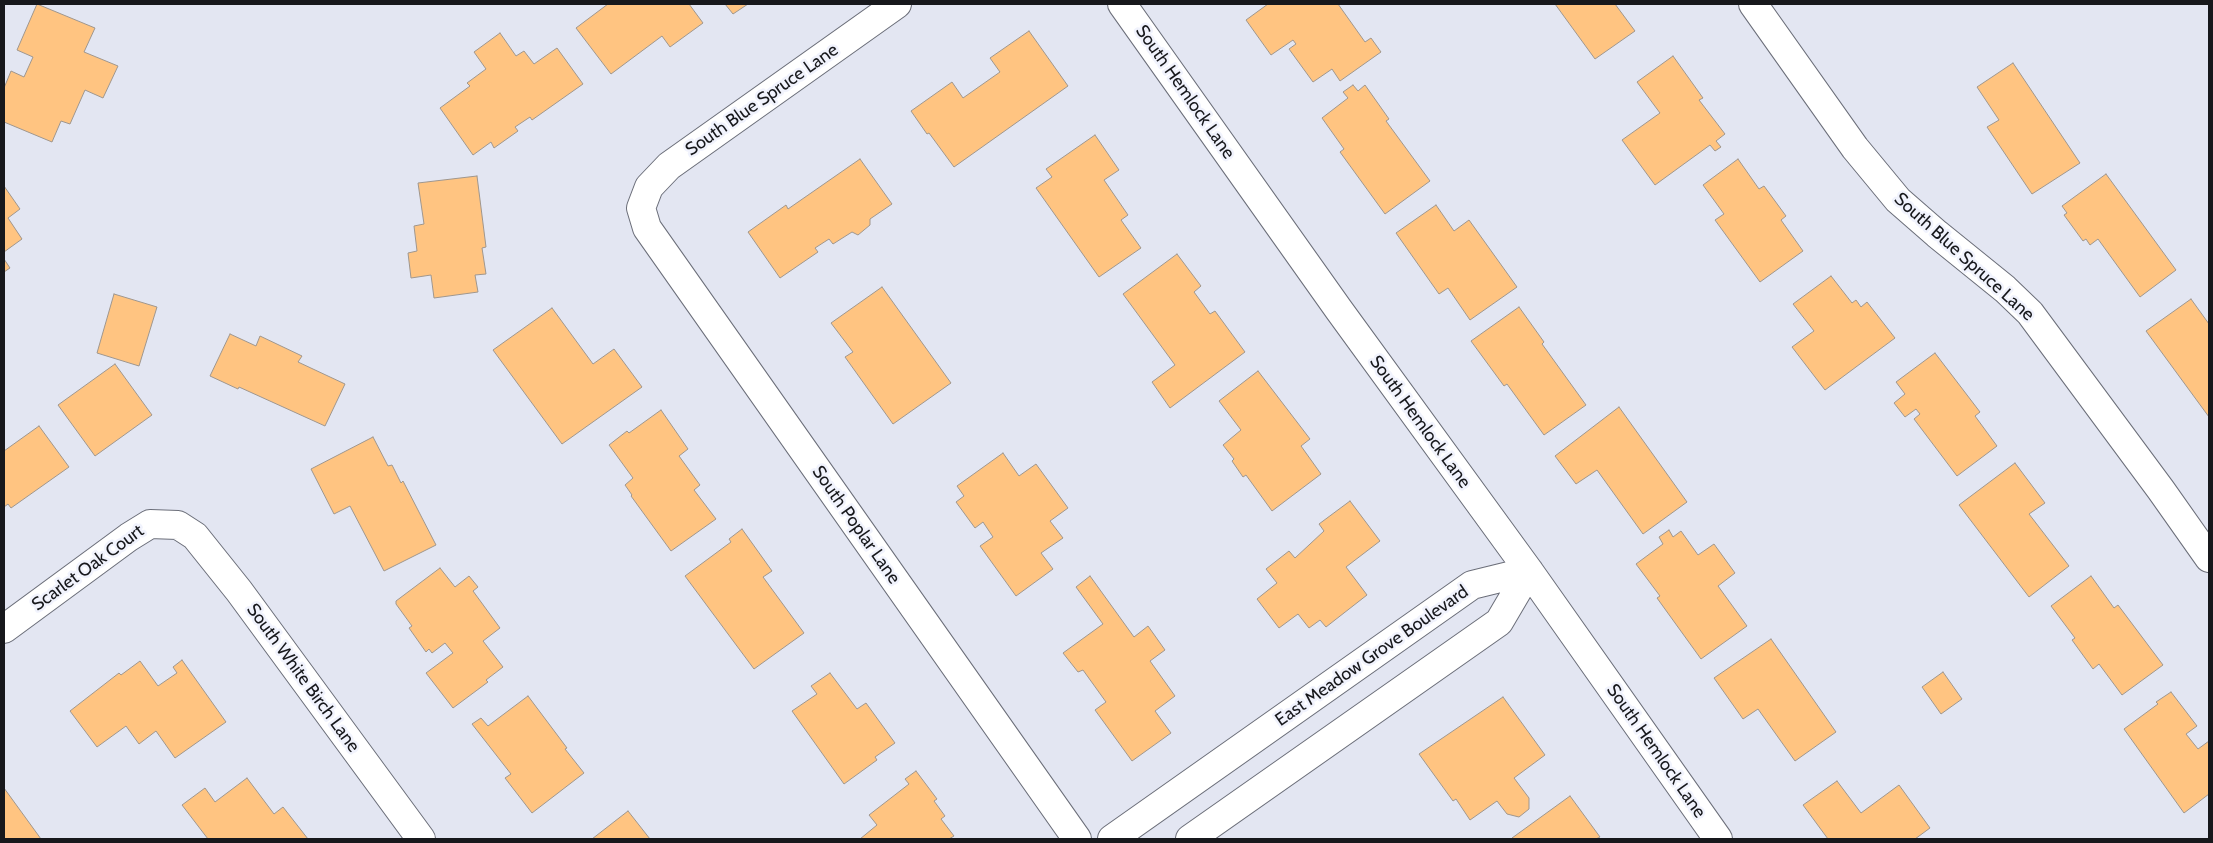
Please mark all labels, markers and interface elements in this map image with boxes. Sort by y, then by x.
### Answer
street label: South Hemlock Lane [1131,21,1239,163]
street label: South Blue Spruce Lane [682,39,842,161]
street label: South Blue Spruce Lane [1889,188,2039,326]
street label: South Hemlock Lane [1365,352,1475,492]
street label: South Poplar Lane [807,462,905,588]
street label: Scarlet Oak Court [28,520,148,616]
street label: East Meadow Grove Boulevard [1271,581,1473,731]
street label: South White Birch Lane [242,599,364,757]
street label: South Hemlock Lane [1602,680,1710,822]

